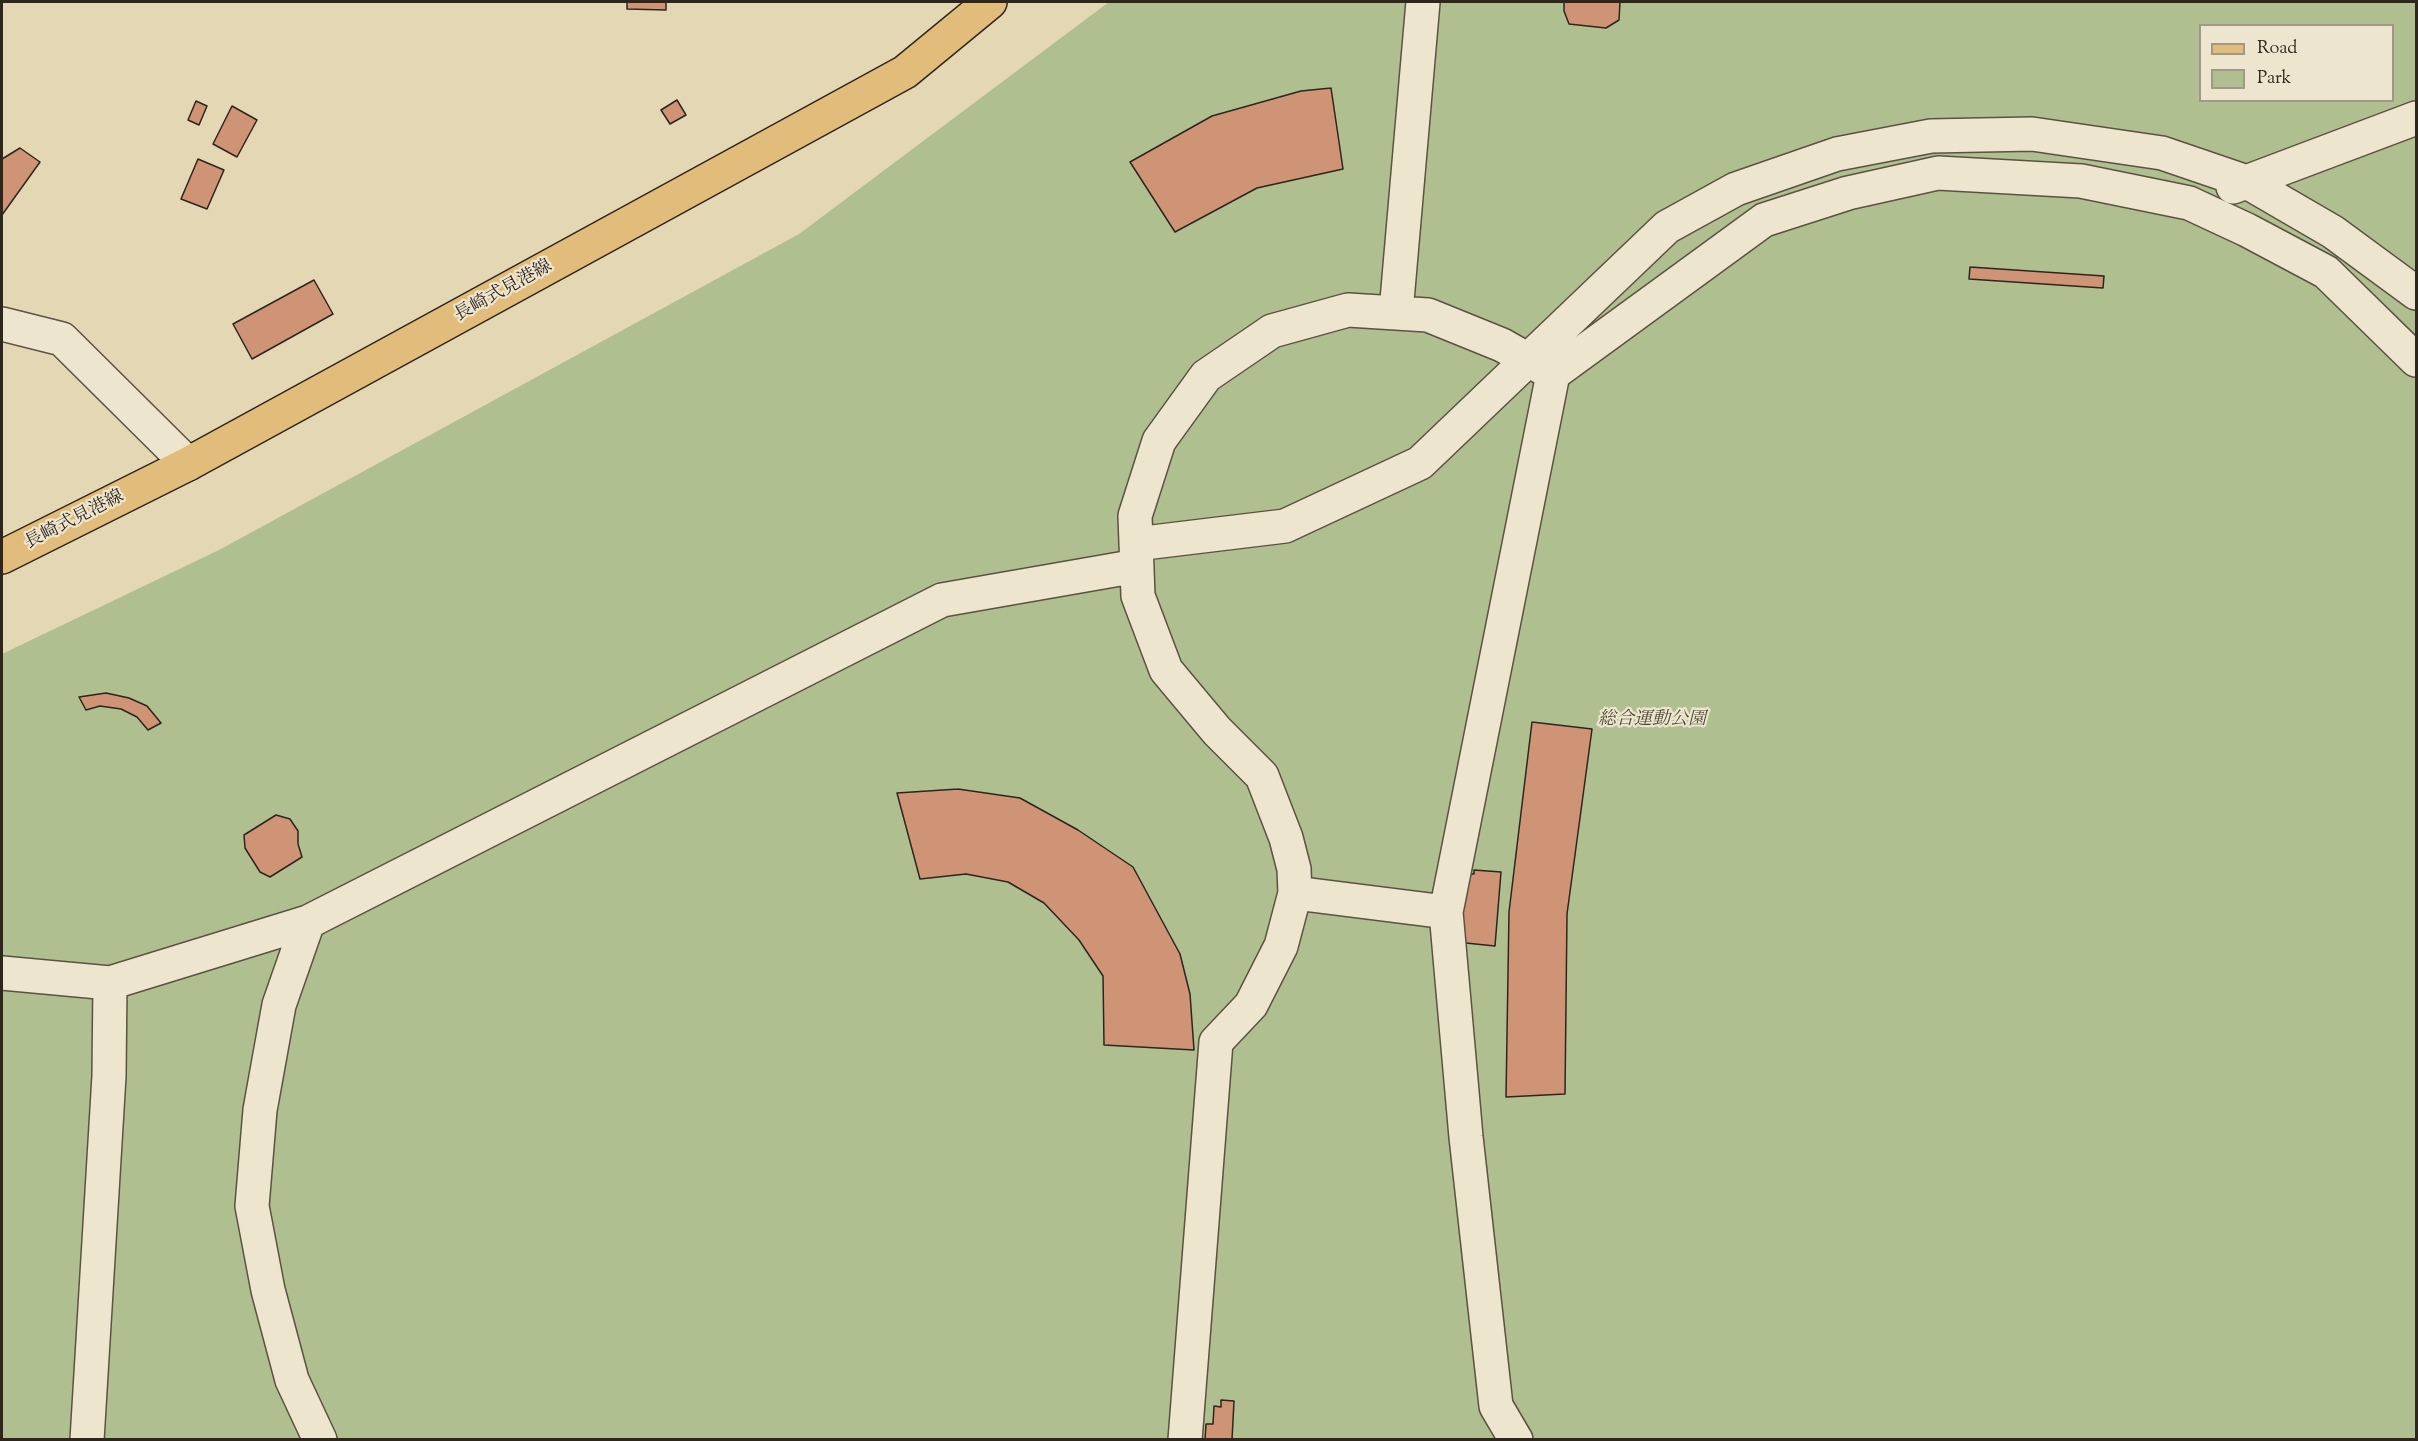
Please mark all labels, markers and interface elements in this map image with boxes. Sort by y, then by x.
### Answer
legend [2199,24,2394,102]
text: Road [2257,36,2297,62]
text: Park [2257,66,2291,92]
street label: 長崎式見港線 [452,256,556,328]
street label: 長崎式見港線 [22,487,128,555]
park label: 総合運動公園 [1598,710,1706,732]

